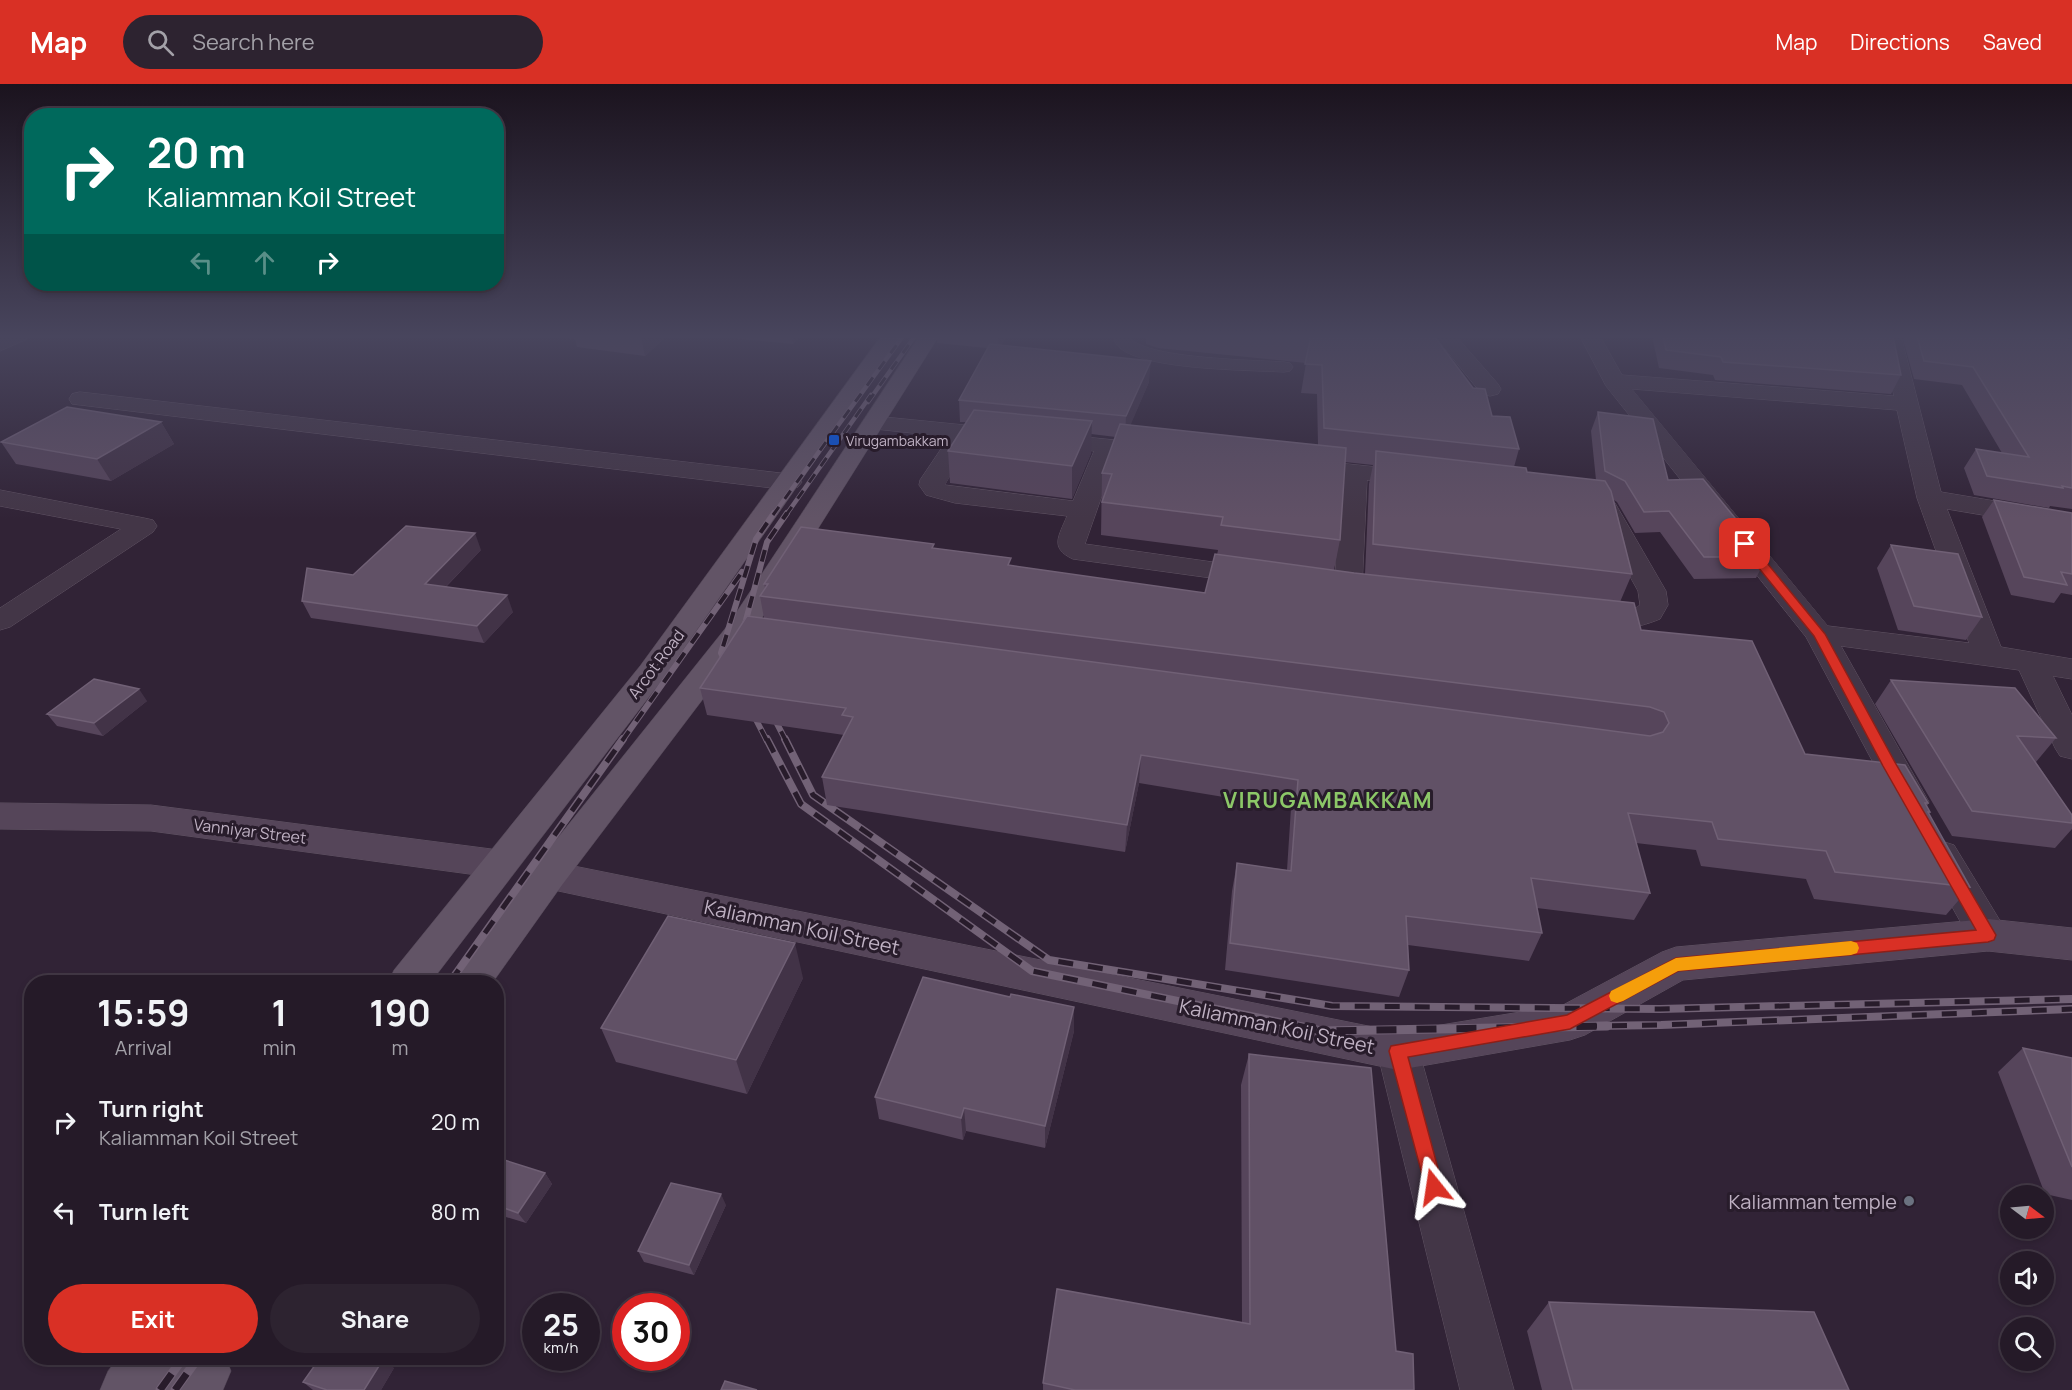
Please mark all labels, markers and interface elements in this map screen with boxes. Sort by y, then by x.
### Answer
search box [123,15,543,69]
text: Map [30,23,87,61]
icon: search [144,26,177,59]
text: Search here [192,27,315,57]
text: Map [1776,28,1817,56]
text: Directions [1850,28,1950,56]
text: Saved [1983,28,2042,56]
text: 20 m [147,123,246,181]
icon: right [48,132,126,210]
text: Kaliamman Koil Street [147,178,416,215]
icon: left [185,246,218,279]
icon: ahead [248,246,281,279]
icon: right [311,246,344,279]
place label: Virugambakkam [846,431,948,450]
marker: Virugambakkam [827,433,841,447]
pin [1719,518,1770,569]
icon: arrive [1728,527,1761,560]
street label: Arcot Road [623,625,689,703]
district label: VIRUGAMBAKKAM [1223,785,1433,815]
street label: Vanniyar Street [192,813,308,849]
street label: Kaliamman Koil Street [702,893,902,961]
text: 15:59 [97,988,190,1037]
text: 1 [272,988,287,1037]
text: 190 [369,988,431,1037]
street label: Kaliamman Koil Street [1177,992,1377,1060]
text: Arrival [115,1034,172,1061]
text: min [263,1034,296,1061]
text: m [392,1034,409,1061]
text: Turn right [99,1094,204,1124]
icon: right [48,1106,81,1139]
text: 20 m [431,1107,480,1137]
text: Kaliamman Koil Street [99,1124,298,1151]
position arrow [1402,1155,1466,1219]
north arrow [2000,1185,2054,1239]
map controls [2000,1185,2054,1371]
place label: Kaliamman temple [1729,1188,1897,1215]
marker: Kaliamman temple [1902,1194,1916,1208]
icon: left [48,1196,81,1229]
text: Turn left [99,1197,189,1227]
text: 80 m [431,1197,480,1227]
button: sound [2000,1251,2054,1305]
button: Exit [48,1284,258,1353]
button: Share [270,1284,480,1353]
speed limit sign: 30 [612,1293,690,1371]
text: 25 [543,1304,579,1345]
button: search [2000,1317,2054,1371]
text: km/h [544,1337,578,1358]

